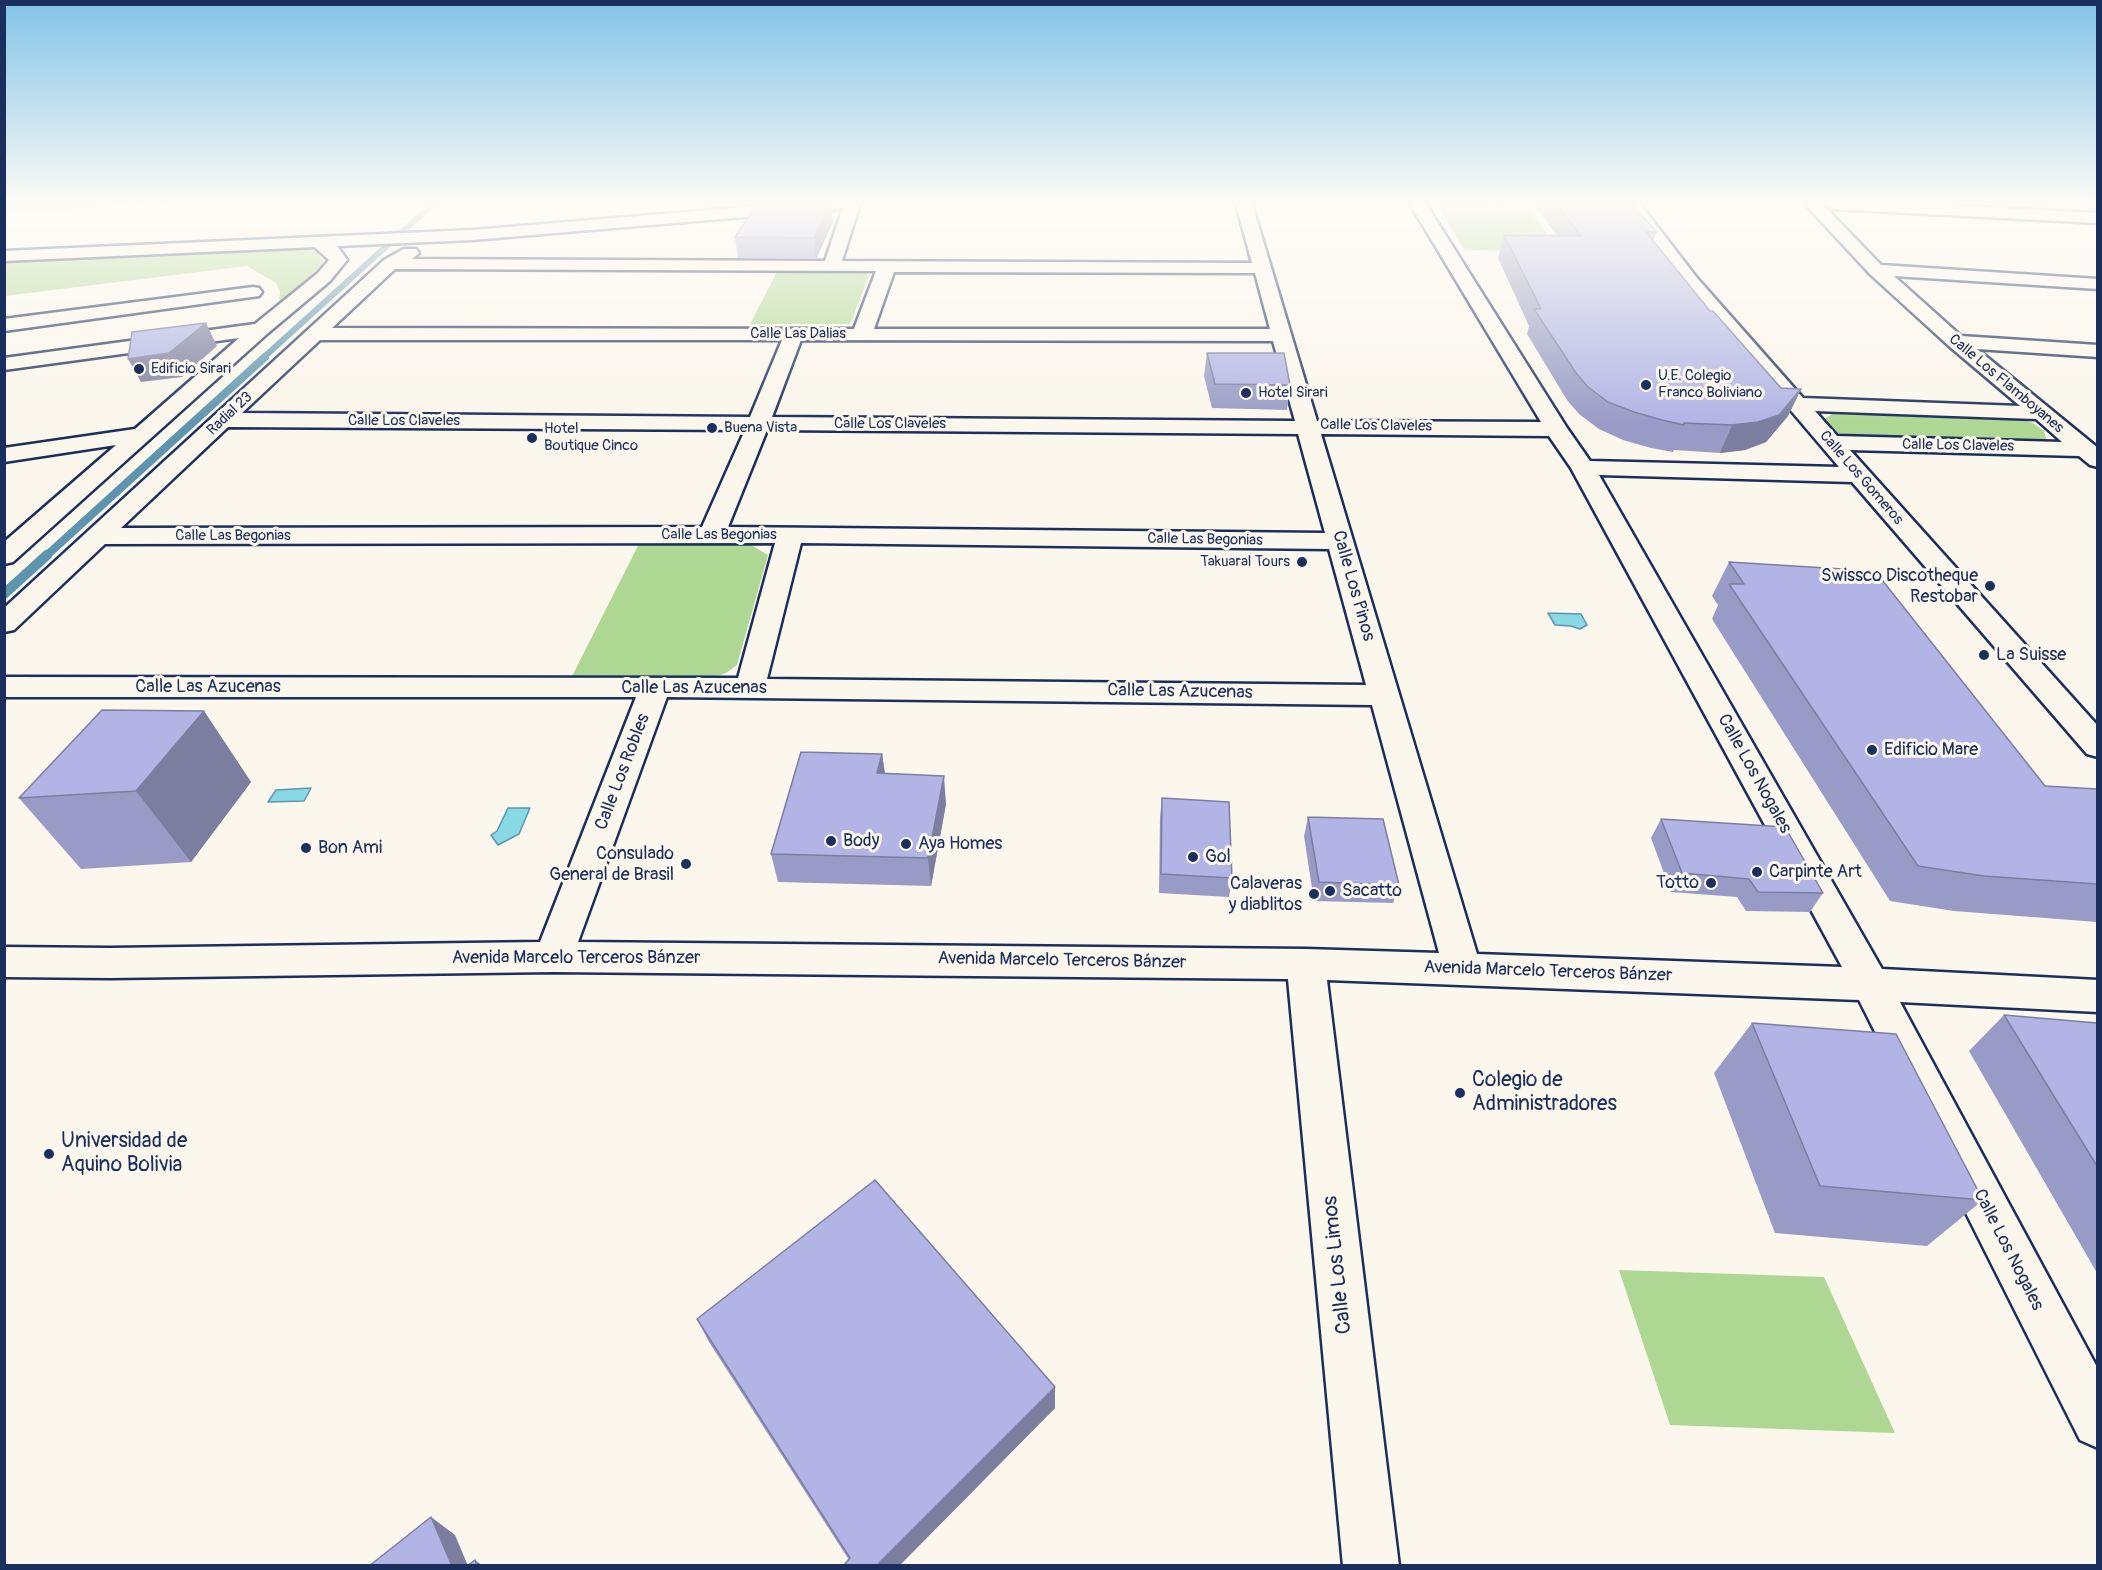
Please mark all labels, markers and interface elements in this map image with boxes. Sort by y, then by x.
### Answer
street label: Calle Las Dalias [750,325,846,343]
street label: Calle Los Flamboyanes [1945,331,2067,437]
place label: Edificio Sirari [151,360,231,378]
marker: Edificio Sirari [132,362,146,376]
place label: U.E. Colegio Franco Boliviano [1658,367,1762,402]
marker: U.E. Colegio Franco Boliviano [1639,378,1653,392]
place label: Hotel Sirari [1258,384,1328,402]
marker: Hotel Sirari [1239,386,1253,400]
street label: Radial 23 [203,388,257,440]
street label: Calle Los Claveles [348,412,460,430]
street label: Calle Los Claveles [834,415,946,433]
street label: Calle Los Claveles [1320,416,1432,436]
place label: Buena Vista [724,419,797,437]
place label: Hotel Boutique Cinco [544,420,638,455]
marker: Buena Vista [705,421,719,435]
street label: Calle Los Gomeros [1815,427,1907,529]
marker: Hotel Boutique Cinco [525,431,539,445]
street label: Calle Los Claveles [1902,436,2014,456]
street label: Calle Las Begonias [661,526,777,544]
street label: Calle Las Begonias [175,527,291,545]
street label: Calle Los Pinos [1327,528,1379,644]
street label: Calle Las Begonias [1147,530,1263,550]
place label: Takuaral Tours [1200,553,1290,571]
marker: Takuaral Tours [1295,555,1309,569]
place label: Swissco Discotheque Restobar [1821,565,1978,608]
marker: Swissco Discotheque Restobar [1983,579,1997,593]
place label: La Suisse [1996,644,2066,666]
marker: La Suisse [1977,648,1991,662]
street label: Calle Las Azucenas [135,676,281,698]
street label: Calle Las Azucenas [621,677,767,699]
street label: Calle Las Azucenas [1107,680,1253,704]
street label: Calle Los Robles [591,711,655,833]
street label: Calle Los Nogales [1712,711,1796,837]
place label: Edificio Mare [1884,739,1978,761]
marker: Edificio Mare [1865,743,1879,757]
place label: Body [843,830,879,852]
place label: Aya Homes [918,833,1002,855]
marker: Body [824,834,838,848]
place label: Bon Ami [318,837,382,859]
marker: Aya Homes [899,837,913,851]
marker: Bon Ami [299,841,313,855]
place label: Consulado General de Brasil [549,843,674,886]
place label: Gol [1205,846,1231,868]
marker: Gol [1186,850,1200,864]
marker: Consulado General de Brasil [679,857,693,871]
place label: Carpinte Art [1769,861,1862,883]
marker: Carpinte Art [1750,865,1764,879]
place label: Totto [1656,872,1699,894]
place label: Calaveras y diablitos [1229,873,1302,916]
marker: Totto [1704,876,1718,890]
place label: Sacatto [1342,880,1402,902]
marker: Sacatto [1323,884,1337,898]
marker: Calaveras y diablitos [1307,887,1321,901]
street label: Avenida Marcelo Terceros Bánzer [452,947,700,969]
street label: Avenida Marcelo Terceros Bánzer [937,948,1187,974]
street label: Avenida Marcelo Terceros Bánzer [1423,957,1673,987]
place label: Colegio de Administradores [1472,1068,1617,1118]
marker: Colegio de Administradores [1453,1086,1467,1100]
place label: Universidad de Aquino Bolivia [61,1129,187,1179]
marker: Universidad de Aquino Bolivia [42,1147,56,1161]
street label: Calle Los Nogales [1968,1186,2048,1314]
street label: Calle Los Limos [1318,1195,1358,1335]

